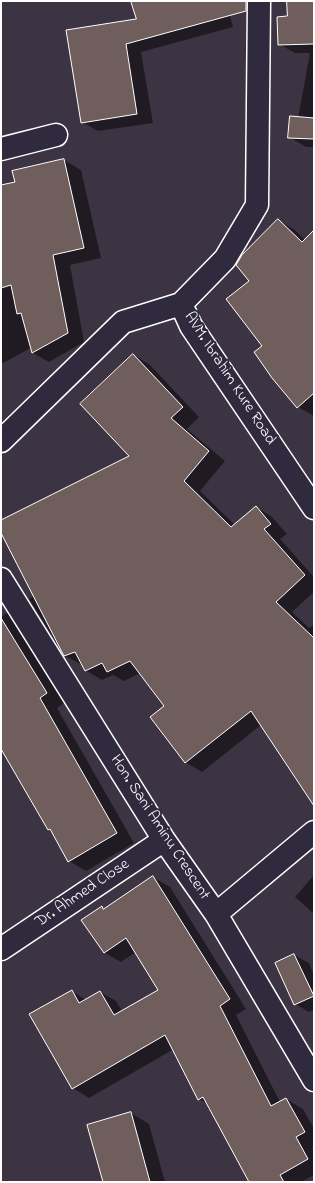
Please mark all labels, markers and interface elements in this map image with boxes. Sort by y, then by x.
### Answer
street label: AVM. Ibrahim Kure Road [179,309,279,449]
street label: Hon. Sani Aminu Crescent [105,752,213,904]
street label: Dr. Ahmed Close [32,856,134,932]

